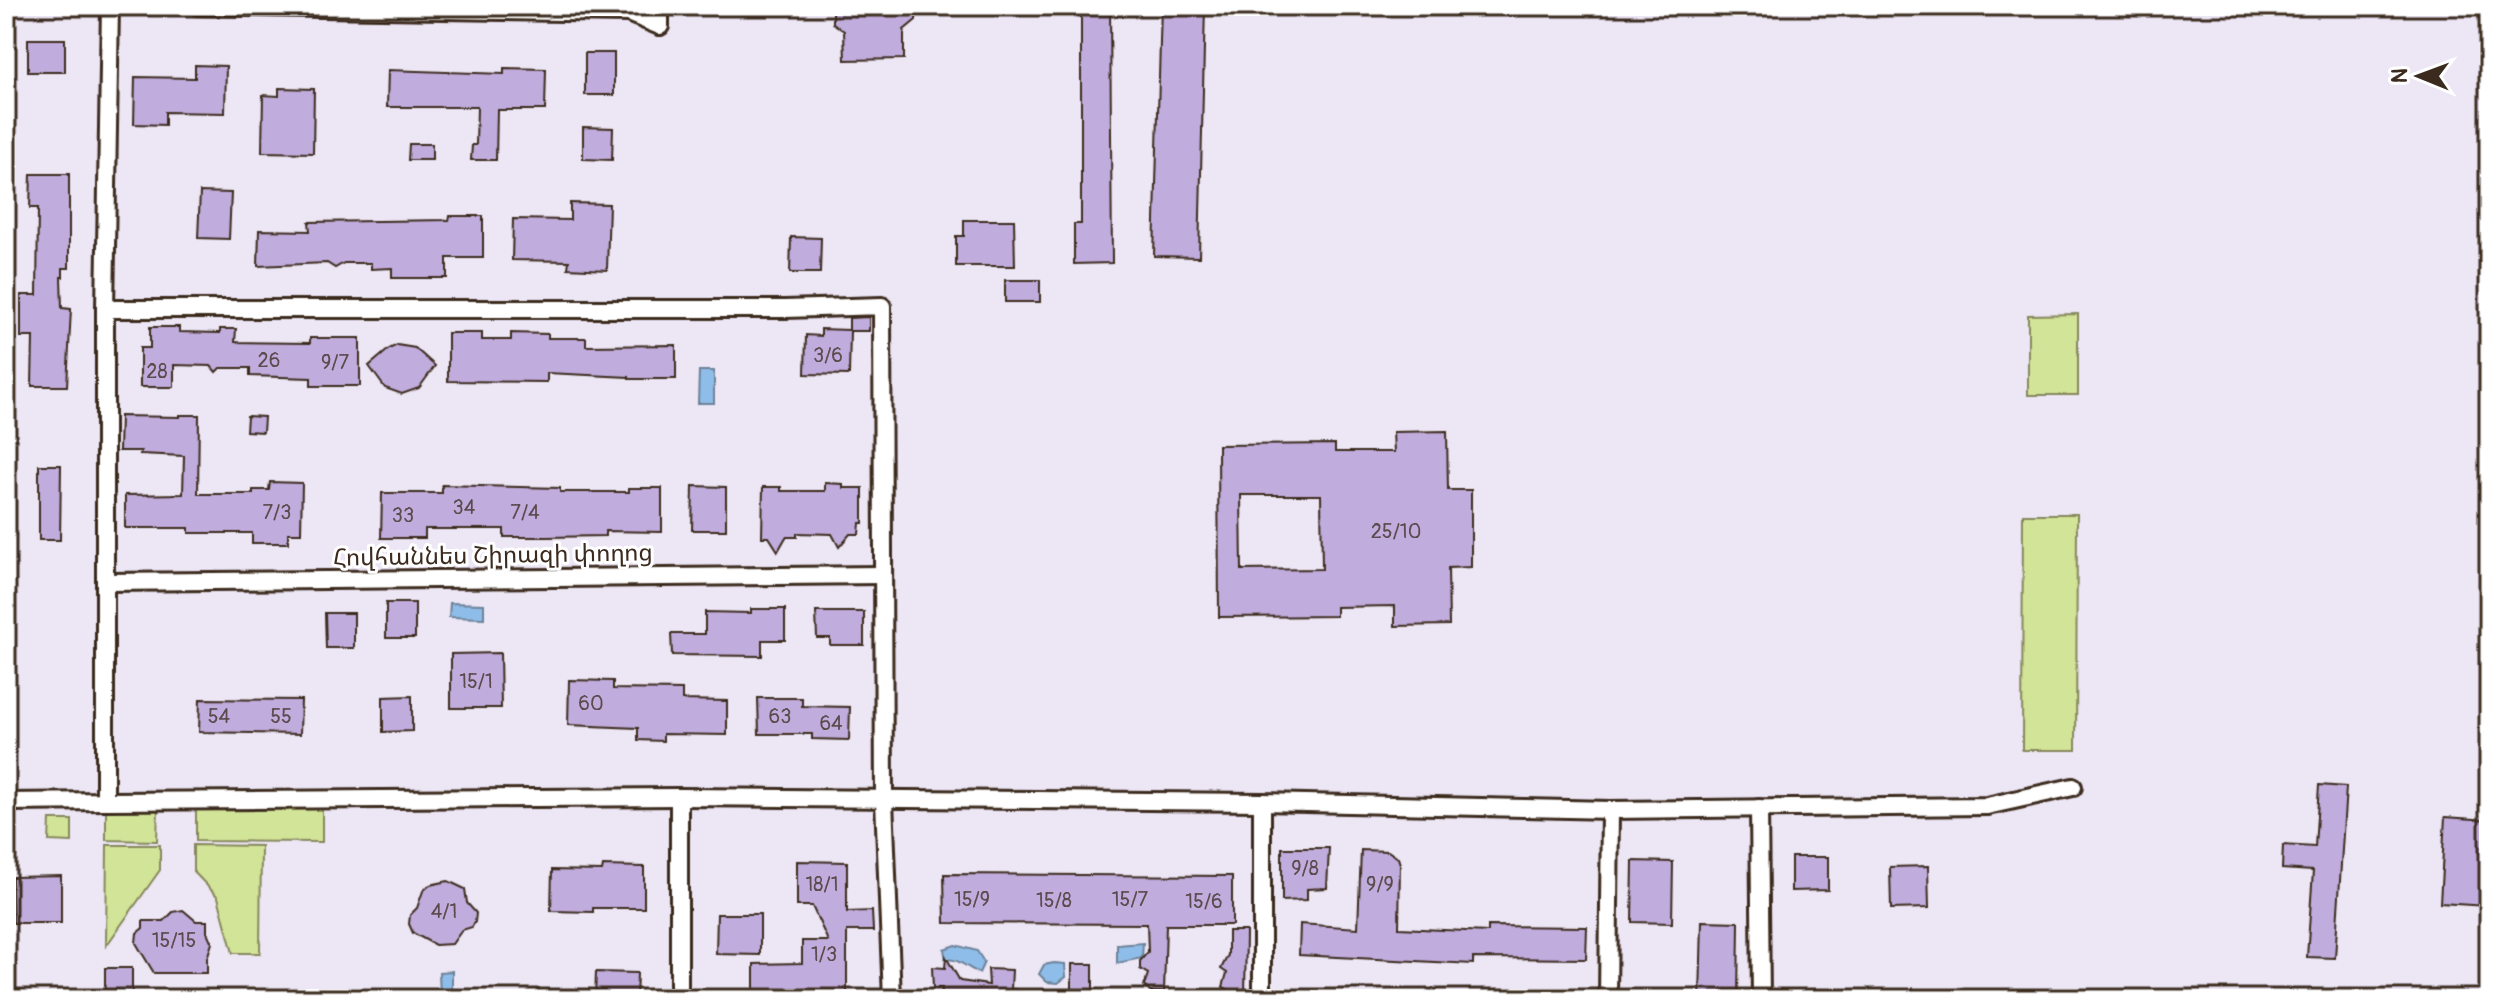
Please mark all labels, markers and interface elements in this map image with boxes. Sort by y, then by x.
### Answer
north arrow [2379,36,2459,116]
text: N [2386,68,2414,83]
house number: 3/6 [813,343,843,368]
house number: 26 [258,348,280,373]
house number: 9/7 [321,350,349,375]
house number: 28 [146,359,168,384]
house number: 34 [453,495,476,520]
house number: 7/3 [263,500,291,525]
house number: 7/4 [510,500,540,525]
house number: 33 [392,503,414,528]
house number: 25/10 [1371,519,1421,544]
street label: Հովհաննես Շիրազի փողոց [333,538,653,573]
house number: 15/1 [459,669,493,694]
house number: 60 [578,691,604,716]
house number: 54 [208,704,231,729]
house number: 55 [270,704,292,729]
house number: 63 [769,704,791,729]
house number: 64 [819,711,843,736]
house number: 9/8 [1291,856,1319,881]
house number: 18/1 [806,872,838,897]
house number: 9/9 [1366,872,1394,897]
house number: 15/9 [954,887,990,912]
house number: 15/7 [1112,887,1149,912]
house number: 15/8 [1036,888,1072,913]
house number: 15/6 [1185,889,1223,914]
house number: 4/1 [431,899,457,924]
house number: 15/15 [152,928,196,953]
house number: 1/3 [811,942,837,967]

